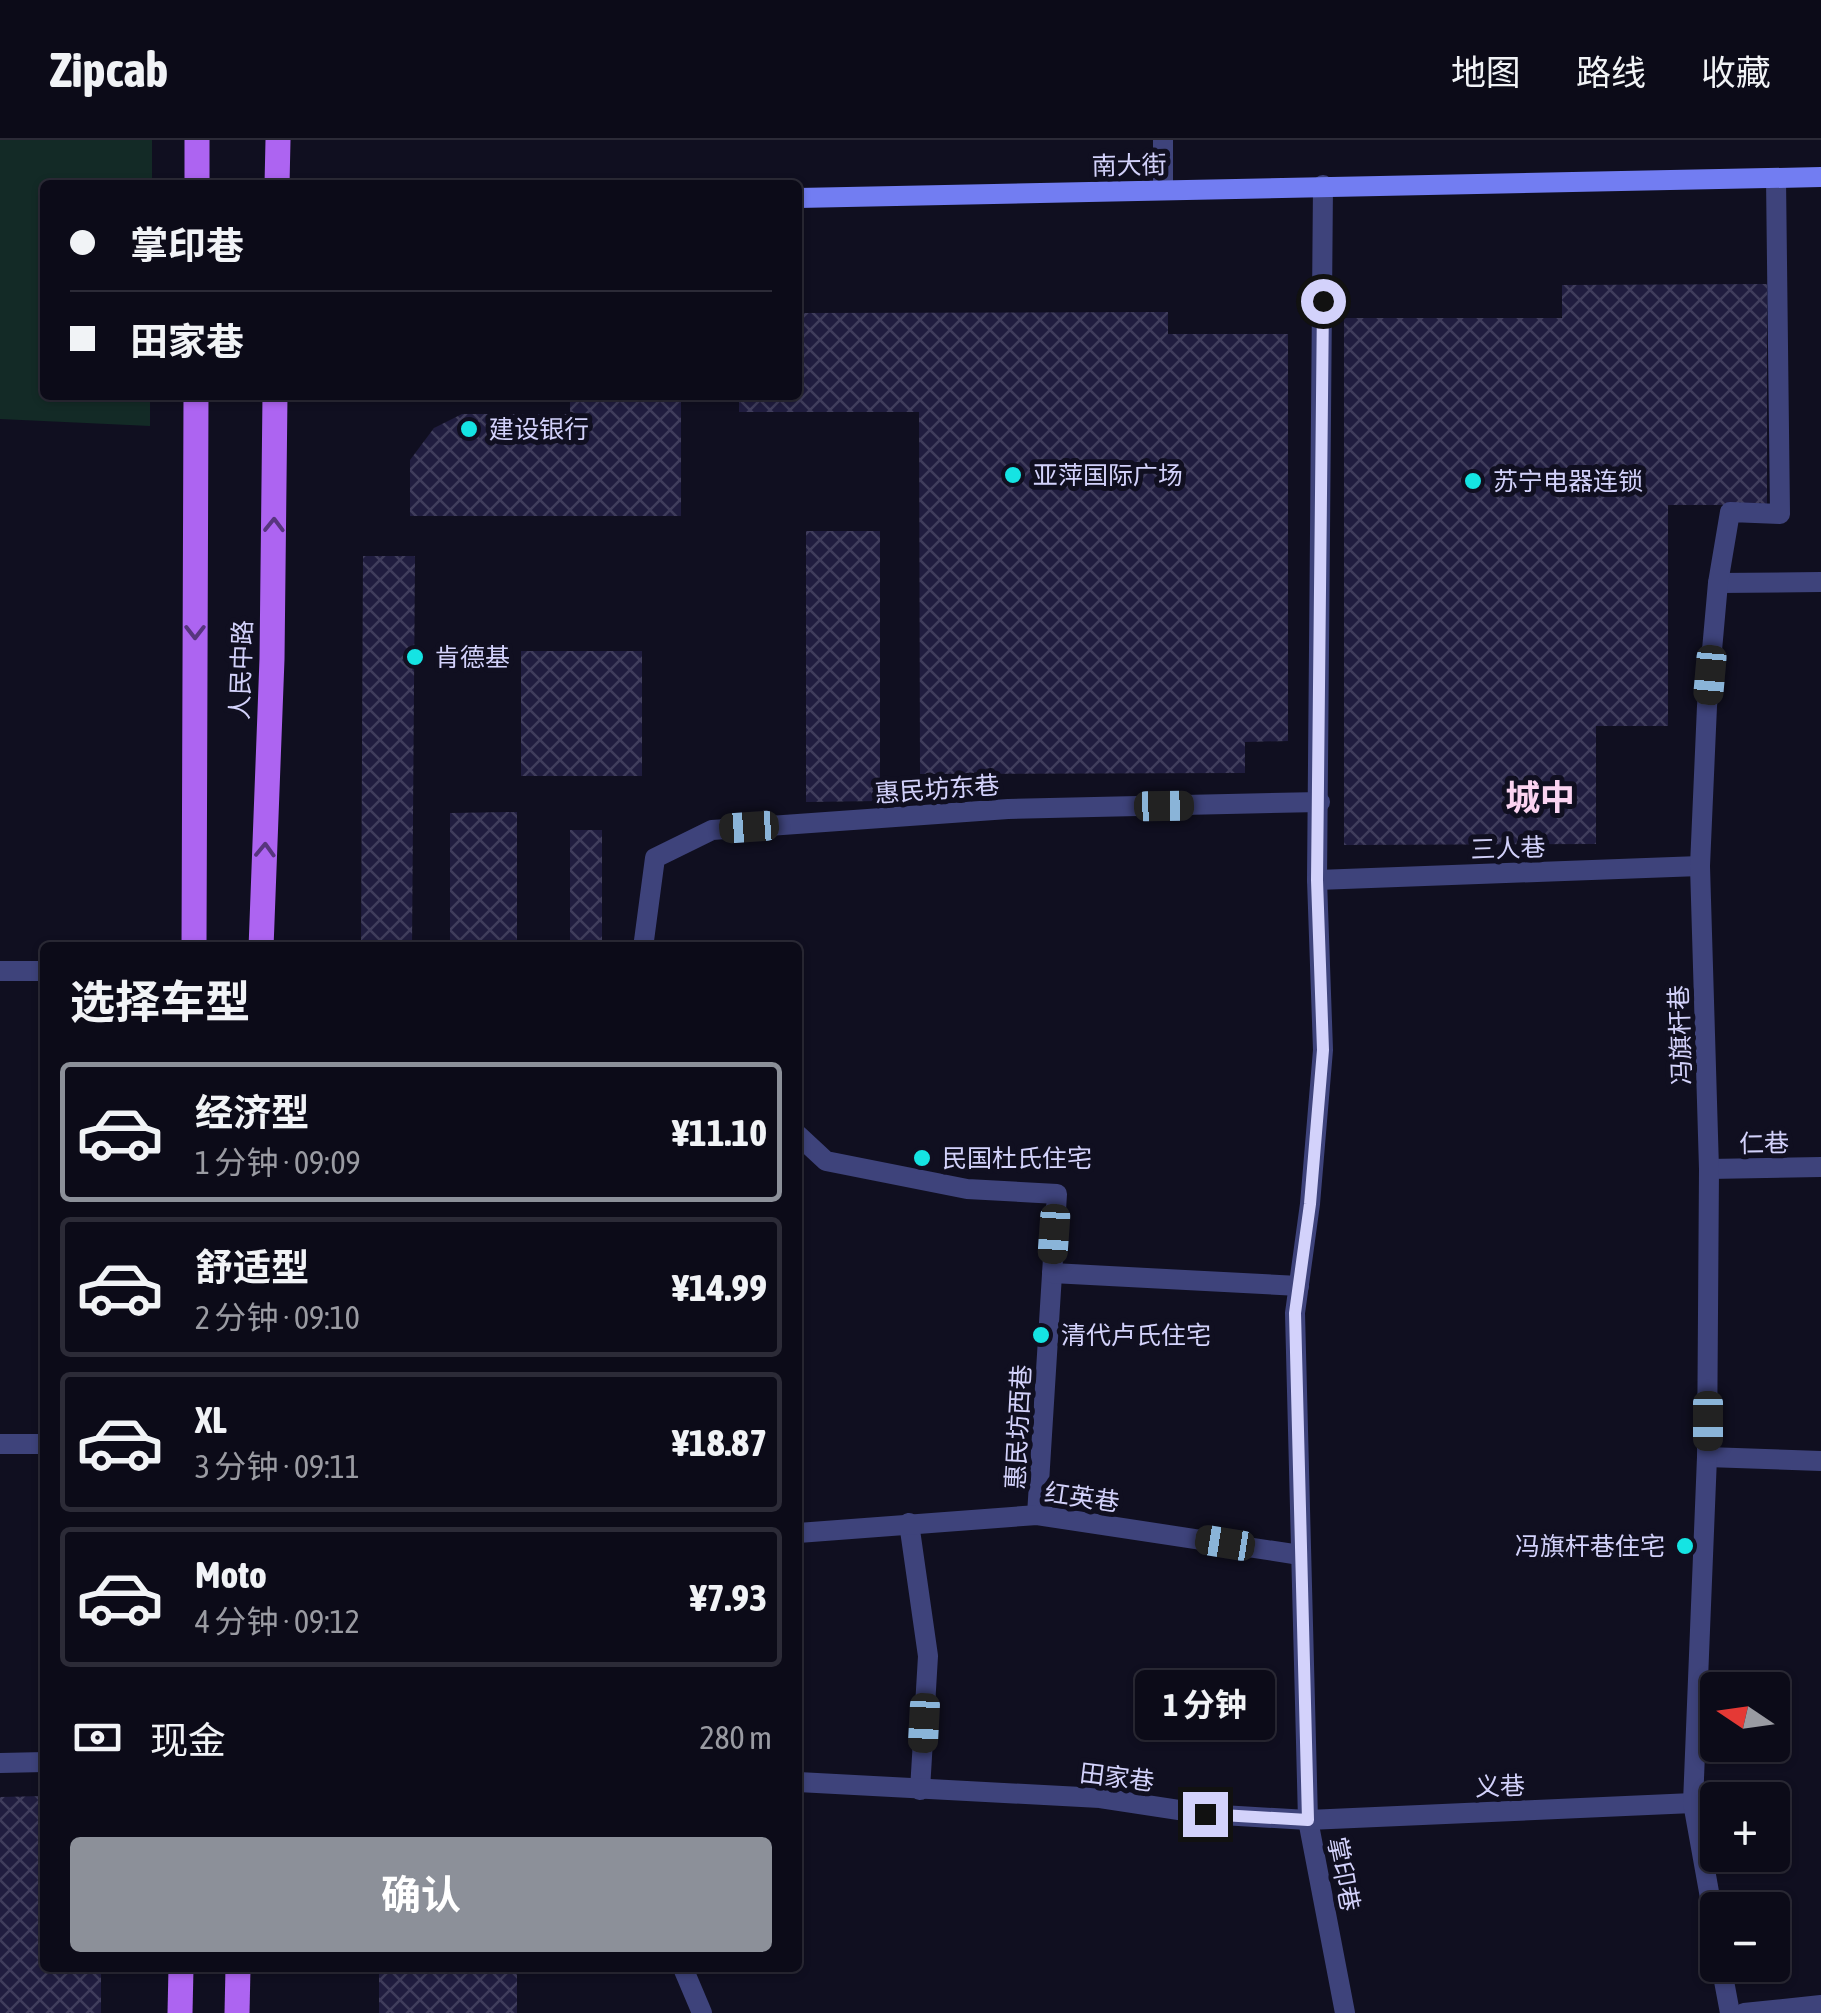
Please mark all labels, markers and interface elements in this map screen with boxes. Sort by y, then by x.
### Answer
text: Zipcab [50,42,168,97]
text: 地图 [1451,52,1521,92]
text: 路线 [1576,52,1646,92]
text: 收藏 [1701,52,1771,92]
street label: 南大街 [1091,150,1167,180]
text: 掌印巷 [130,224,244,267]
route start [1301,279,1346,324]
text: 田家巷 [130,320,244,363]
place label: 建设银行 [489,415,589,443]
marker: 建设银行 [458,418,480,440]
place label: 亚萍国际广场 [1033,461,1183,489]
marker: 亚萍国际广场 [1002,464,1024,486]
place label: 苏宁电器连锁 [1493,467,1643,495]
marker: 苏宁电器连锁 [1462,470,1484,492]
one-way arrow [263,517,285,532]
street label: 人民中路 [225,620,257,720]
one-way arrow [184,626,206,641]
place label: 肯德基 [435,643,510,671]
car [1692,644,1728,706]
marker: 肯德基 [404,646,426,668]
street label: 惠民坊东巷 [874,771,1000,807]
district label: 城中 [1505,777,1575,817]
car [1134,790,1194,822]
car [718,810,780,844]
street label: 三人巷 [1470,833,1546,863]
one-way arrow [254,842,275,858]
text: 选择车型 [70,976,250,1028]
street label: 冯旗杆巷 [1664,985,1696,1085]
icon: car [75,1087,165,1177]
text: 经济型 [195,1091,309,1134]
text: ¥11.10 [672,1111,767,1154]
street label: 仁巷 [1739,1129,1789,1157]
text: 1 分钟 · 09:09 [195,1144,361,1181]
place label: 民国杜氏住宅 [942,1144,1092,1172]
marker: 民国杜氏住宅 [911,1147,933,1169]
car [1037,1203,1071,1265]
icon: car [75,1242,165,1332]
text: 舒适型 [195,1246,309,1289]
text: ¥14.99 [672,1266,767,1309]
text: 2 分钟 · 09:10 [195,1299,360,1336]
place label: 清代卢氏住宅 [1061,1321,1211,1349]
marker: 清代卢氏住宅 [1030,1324,1052,1346]
street label: 惠民坊西巷 [1001,1364,1035,1490]
car [1693,1391,1723,1451]
icon: car [75,1397,165,1487]
text: XL [195,1398,227,1441]
text: ¥18.87 [672,1421,767,1464]
text: 3 分钟 · 09:11 [195,1448,360,1485]
street label: 红英巷 [1043,1478,1121,1516]
car [1193,1523,1257,1563]
place label: 冯旗杆巷住宅 [1515,1532,1665,1560]
marker: 冯旗杆巷住宅 [1674,1535,1696,1557]
icon: car [75,1552,165,1642]
text: Moto [195,1553,267,1596]
text: ¥7.93 [690,1576,767,1619]
text: 4 分钟 · 09:12 [195,1603,360,1640]
callout: 1 分钟 [1135,1669,1275,1739]
north arrow [1700,1672,1790,1762]
map controls [1700,1672,1790,1982]
text: 1 分钟 [1163,1686,1247,1723]
car [907,1692,941,1754]
icon: cash [70,1710,125,1765]
text: 现金 [150,1719,226,1762]
text: 280 m [699,1719,772,1756]
street label: 田家巷 [1078,1759,1156,1795]
street label: 义巷 [1475,1771,1525,1801]
button: + [1700,1782,1790,1872]
route end [1183,1792,1228,1837]
street label: 掌印巷 [1323,1835,1365,1913]
button: 确认 [70,1837,772,1952]
button: − [1700,1892,1790,1982]

